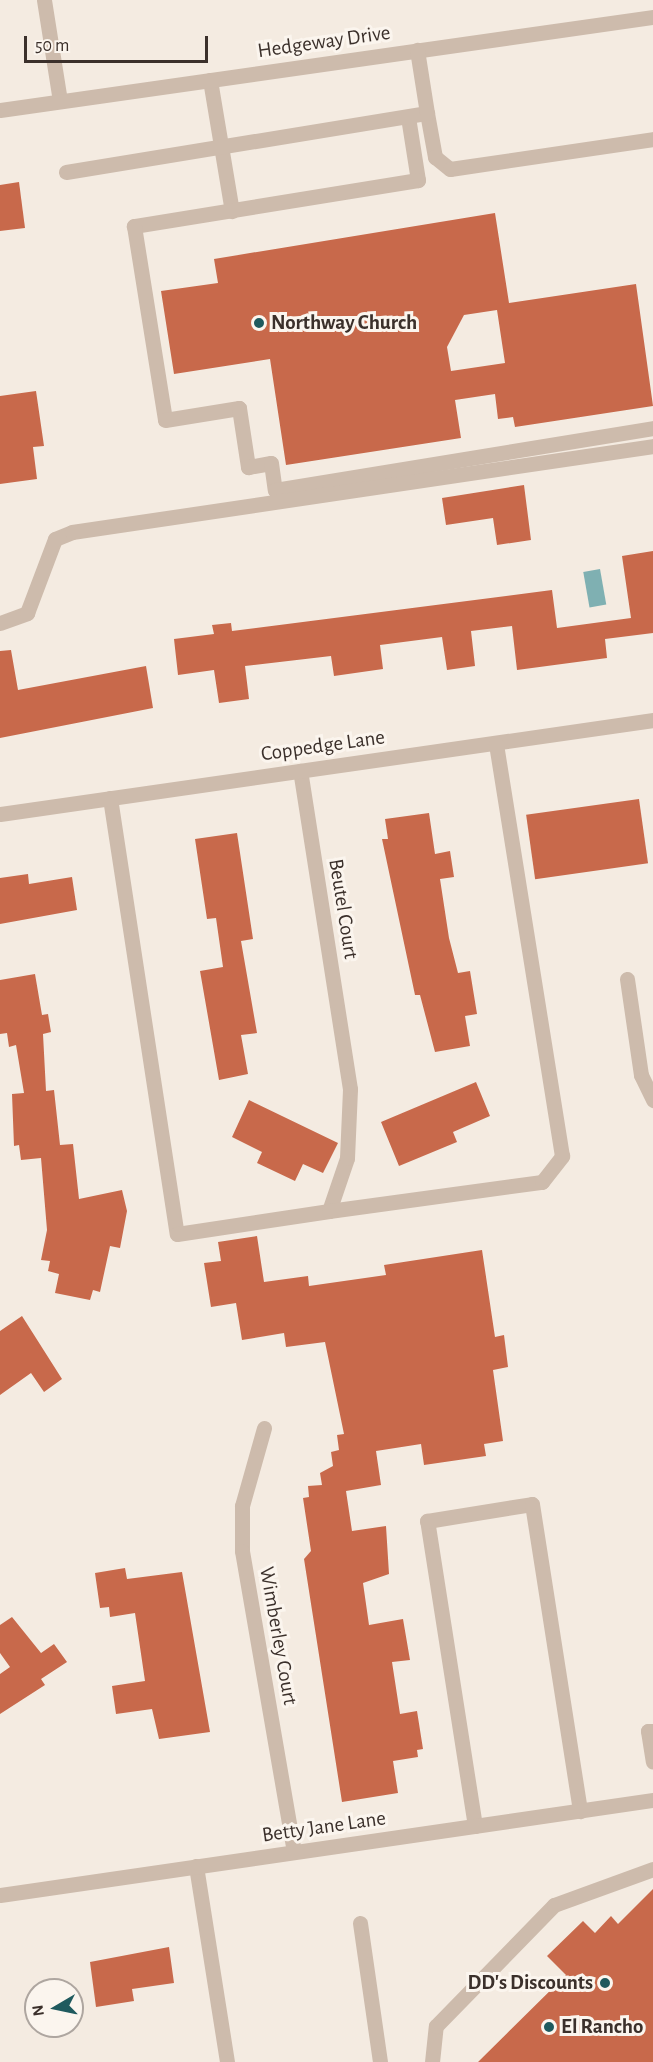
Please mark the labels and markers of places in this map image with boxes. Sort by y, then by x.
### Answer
place label: Northway Church [271,310,417,336]
marker: Northway Church [252,316,266,330]
place label: DD's Discounts [468,1970,593,1996]
marker: DD's Discounts [598,1976,612,1990]
place label: El Rancho [561,2014,643,2040]
marker: El Rancho [542,2020,556,2034]

